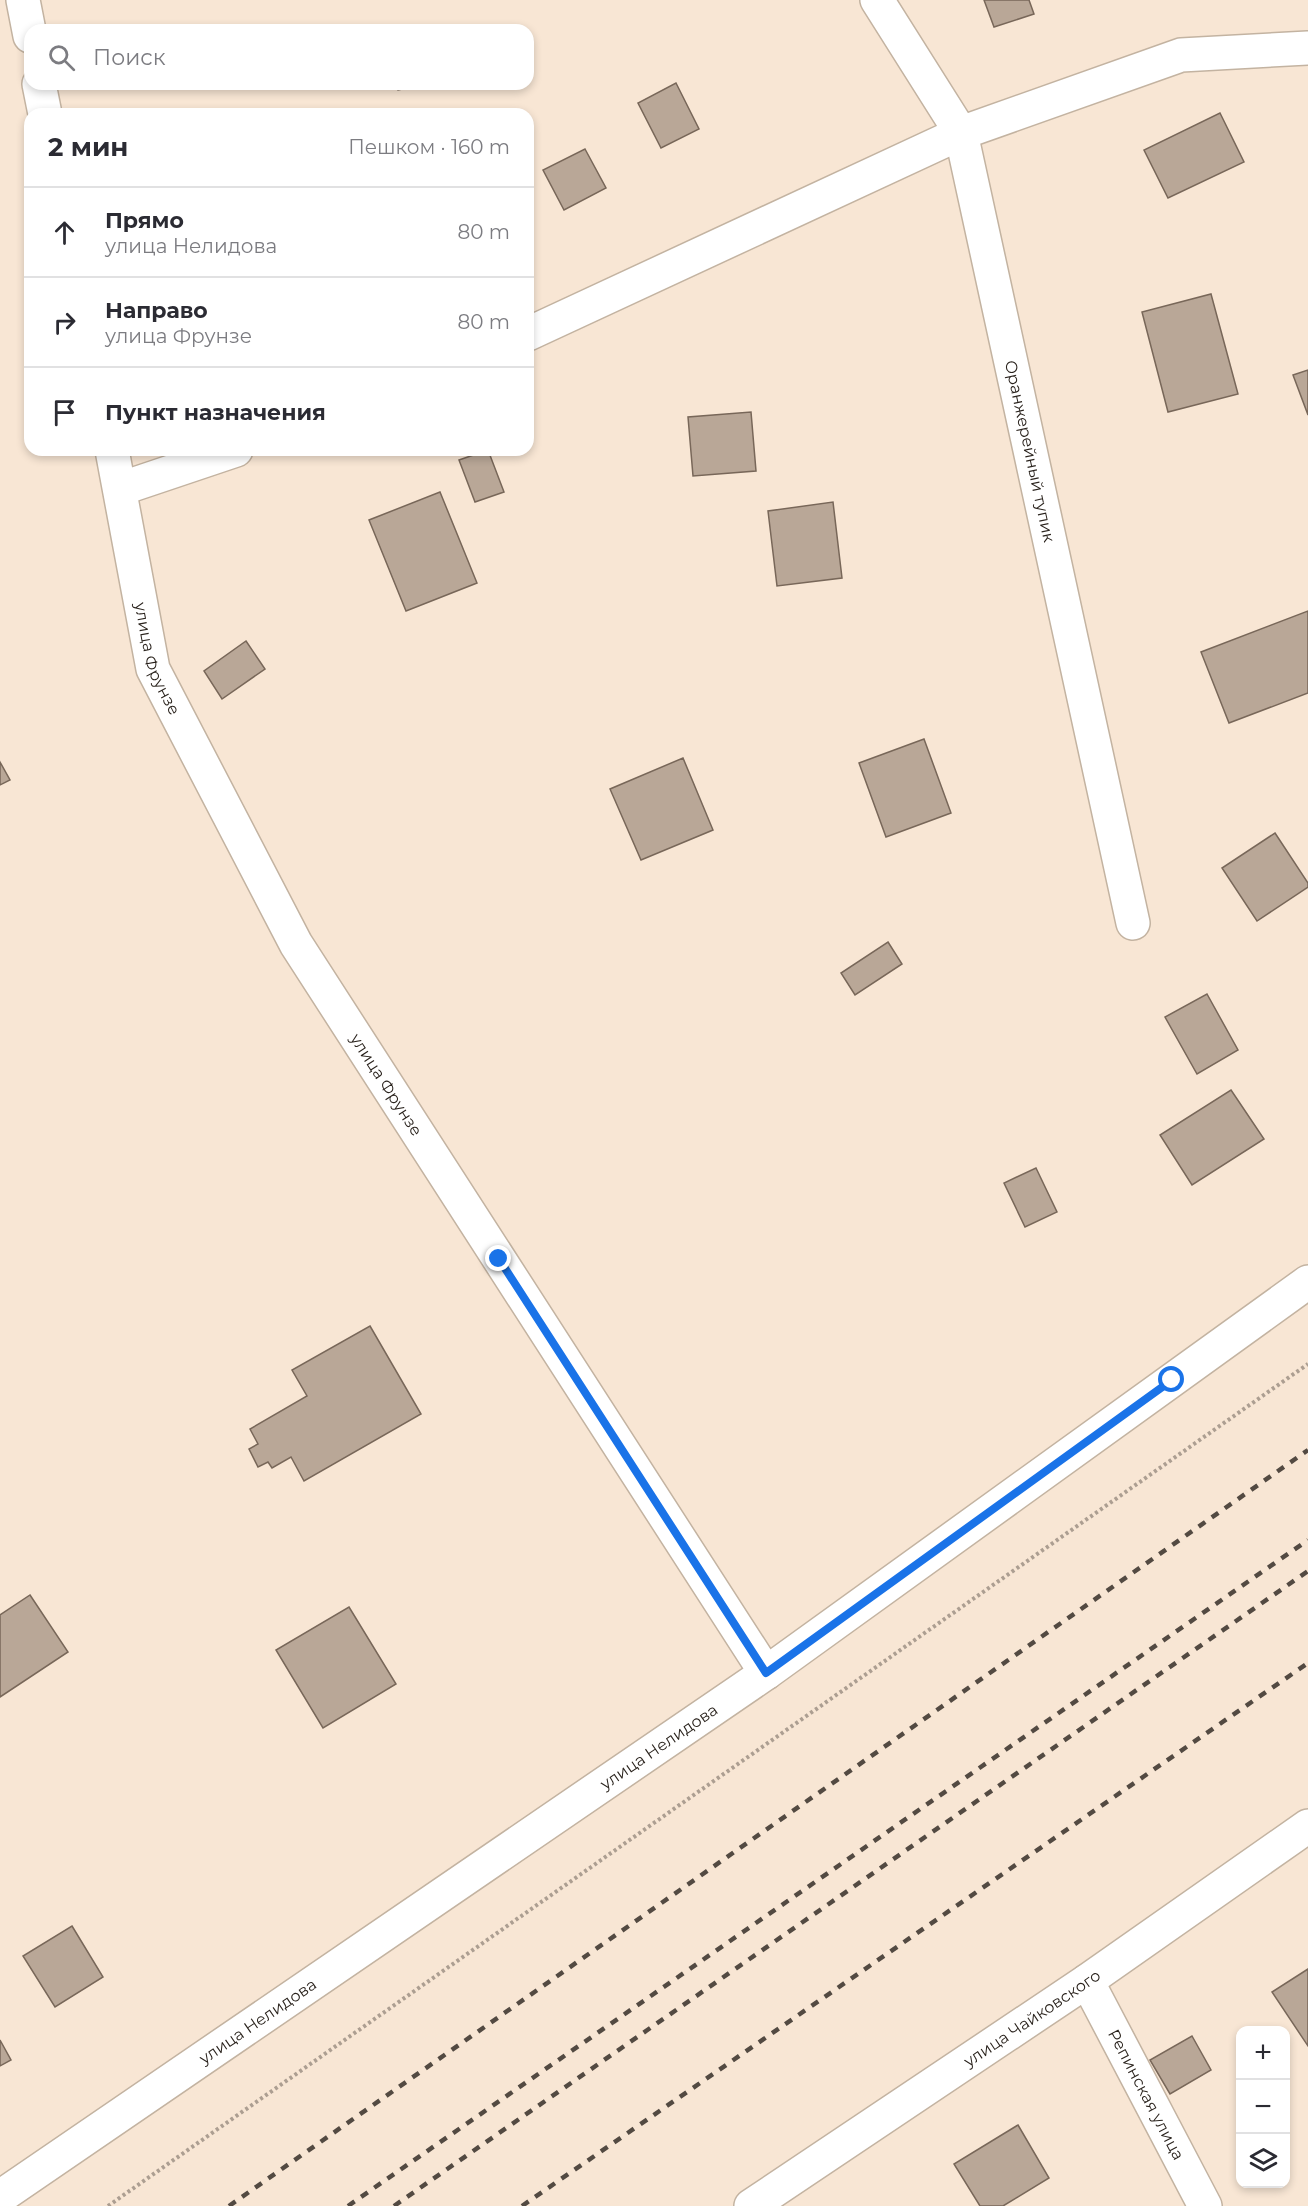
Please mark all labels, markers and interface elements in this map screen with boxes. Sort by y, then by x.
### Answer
search box [24,24,534,90]
icon: search [45,41,78,74]
text: Поиск [93,44,165,71]
text: 2 мин [48,131,128,163]
text: Пешком · 160 m [348,135,510,159]
text: Прямо [105,207,184,234]
icon: ahead [48,216,81,249]
text: 80 m [458,220,510,244]
text: улица Нелидова [105,234,277,258]
text: Направо [105,297,208,324]
icon: right [48,306,81,339]
text: 80 m [458,310,510,334]
text: улица Фрунзе [105,324,252,348]
street label: Оранжерейный тупик [1001,359,1059,545]
icon: arrive [48,396,81,429]
text: Пункт назначения [105,399,326,426]
street label: улица Фрунзе [131,600,185,718]
street label: улица Фрунзе [346,1029,427,1139]
route end [485,1245,511,1271]
route start [1158,1366,1184,1392]
street label: улица Нелидова [596,1700,721,1794]
street label: улица Чайковского [959,1965,1104,2071]
street label: улица Нелидова [194,1974,320,2068]
street label: Репинская улица [1104,2026,1189,2163]
map controls [1236,2026,1290,2188]
button: + [1236,2026,1290,2080]
button: − [1236,2080,1290,2134]
button: layers [1236,2134,1290,2188]

